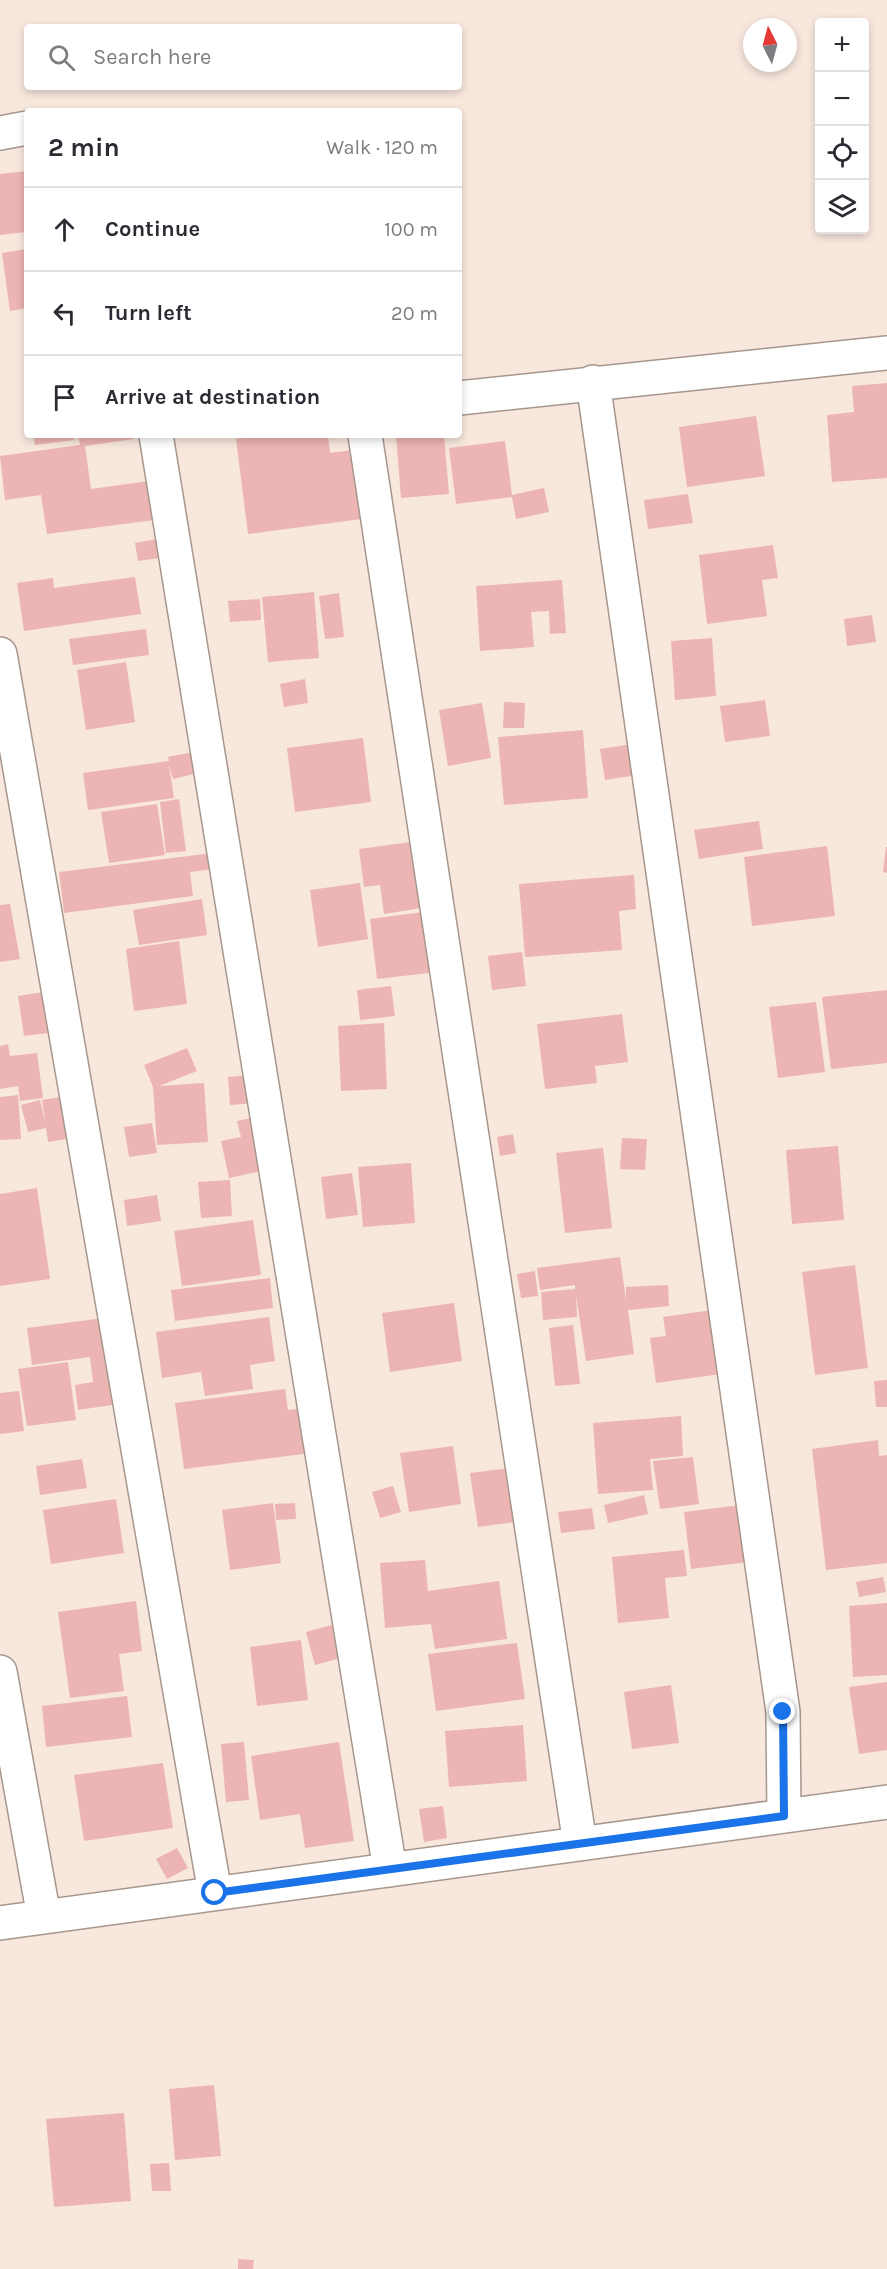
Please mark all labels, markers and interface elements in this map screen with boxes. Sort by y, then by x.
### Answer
north arrow [743,18,797,72]
map controls [815,18,869,234]
button: + [815,18,869,72]
search box [24,24,462,90]
icon: search [45,41,78,74]
text: Search here [93,44,211,70]
button: − [815,72,869,126]
button: locate [815,126,869,180]
text: 2 min [48,132,120,163]
text: Walk · 120 m [326,136,438,159]
button: layers [815,180,869,234]
icon: ahead [48,213,81,246]
text: Continue [105,216,200,242]
text: 100 m [384,218,438,241]
icon: left [48,297,81,330]
text: Turn left [105,300,192,326]
text: 20 m [391,302,438,325]
icon: arrive [48,381,81,414]
text: Arrive at destination [105,384,320,410]
route end [769,1698,795,1724]
route start [201,1879,227,1905]

